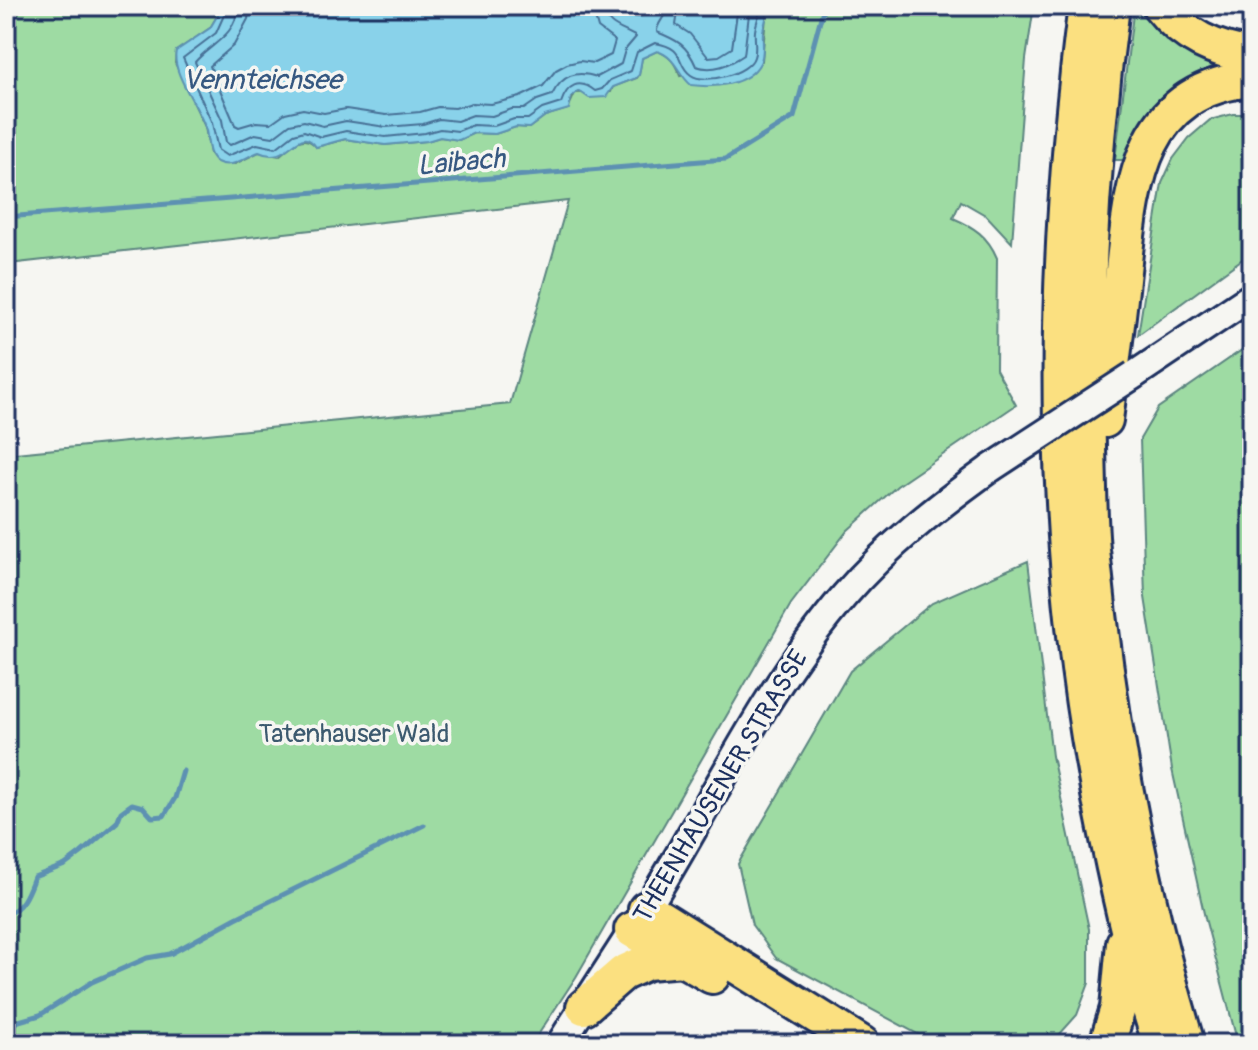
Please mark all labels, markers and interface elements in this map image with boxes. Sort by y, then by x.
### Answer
water label: Vennteichsee [183,63,345,98]
water label: Laibach [416,141,508,184]
street label: THEENHAUSENER STRASSE [627,644,815,929]
park label: Tatenhauser Wald [258,718,450,750]

